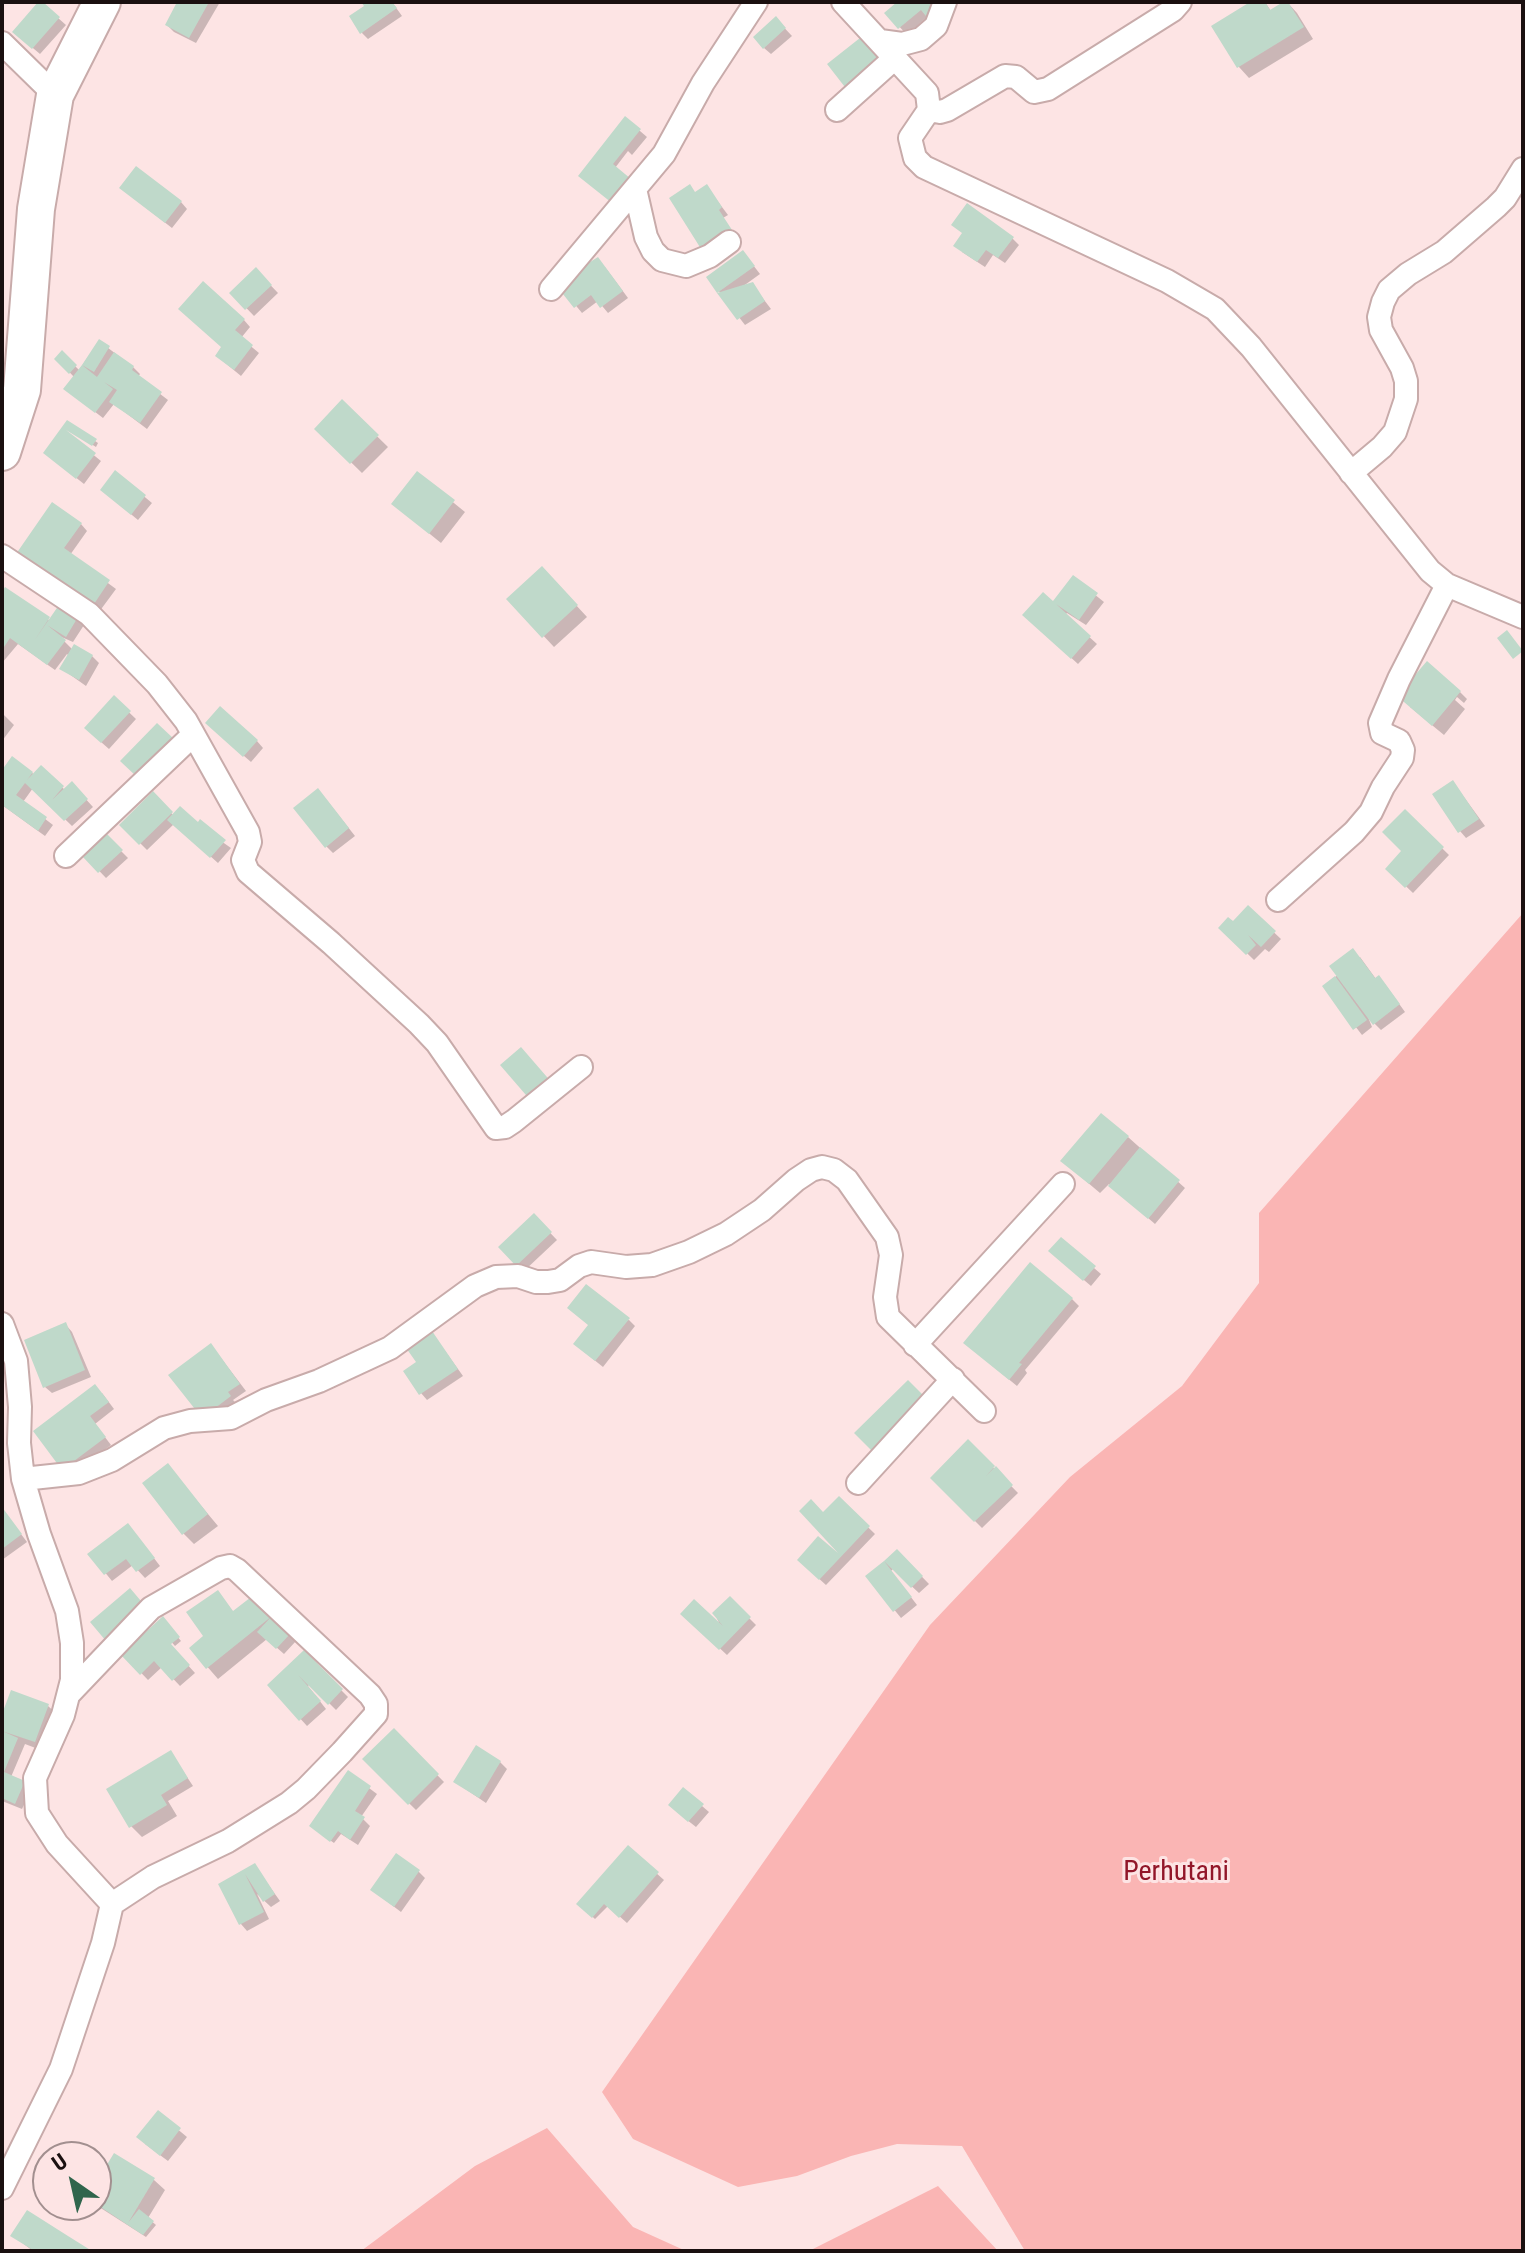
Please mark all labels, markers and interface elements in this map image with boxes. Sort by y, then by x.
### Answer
park label: Perhutani [1123,1856,1229,1890]
north arrow [32,2141,112,2221]
text: U [47,2148,72,2176]

